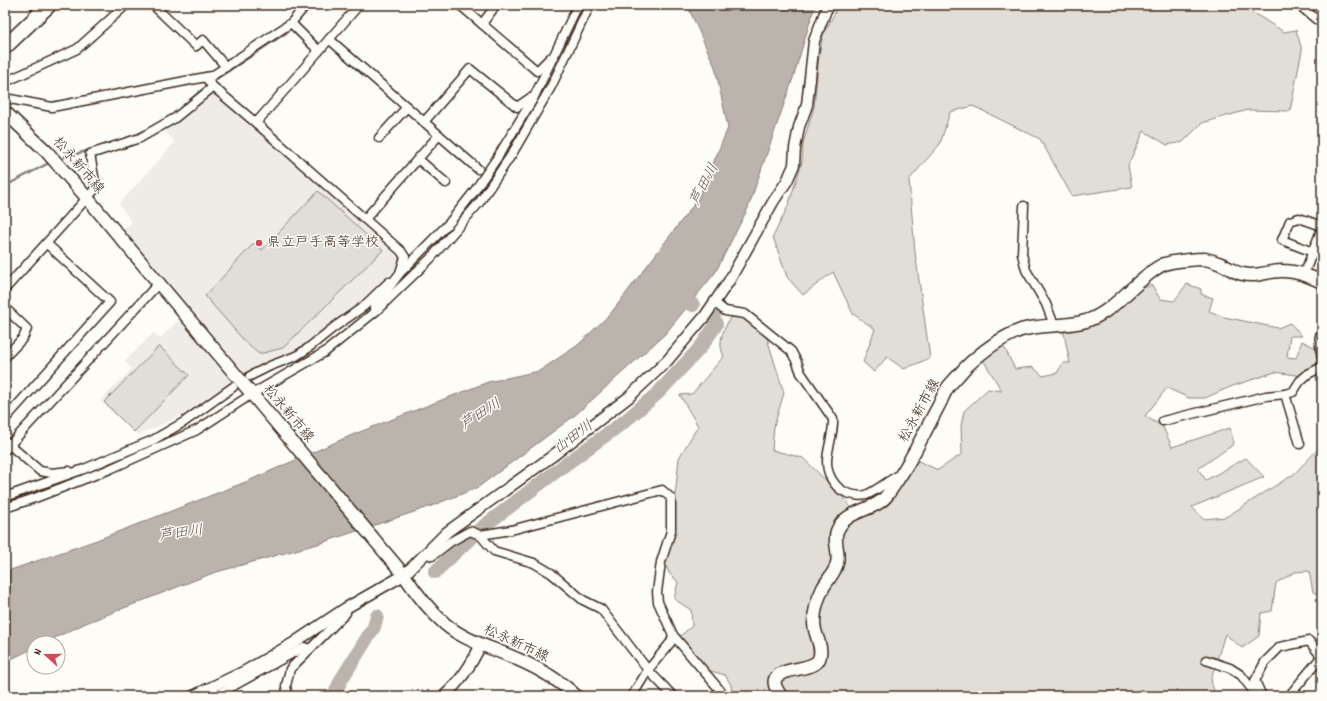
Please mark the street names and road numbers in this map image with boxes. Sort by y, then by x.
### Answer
street label: 松永新市線 [47,133,109,199]
street label: 松永新市線 [894,376,946,446]
street label: 松永新市線 [258,381,318,447]
street label: 松永新市線 [480,620,552,668]

